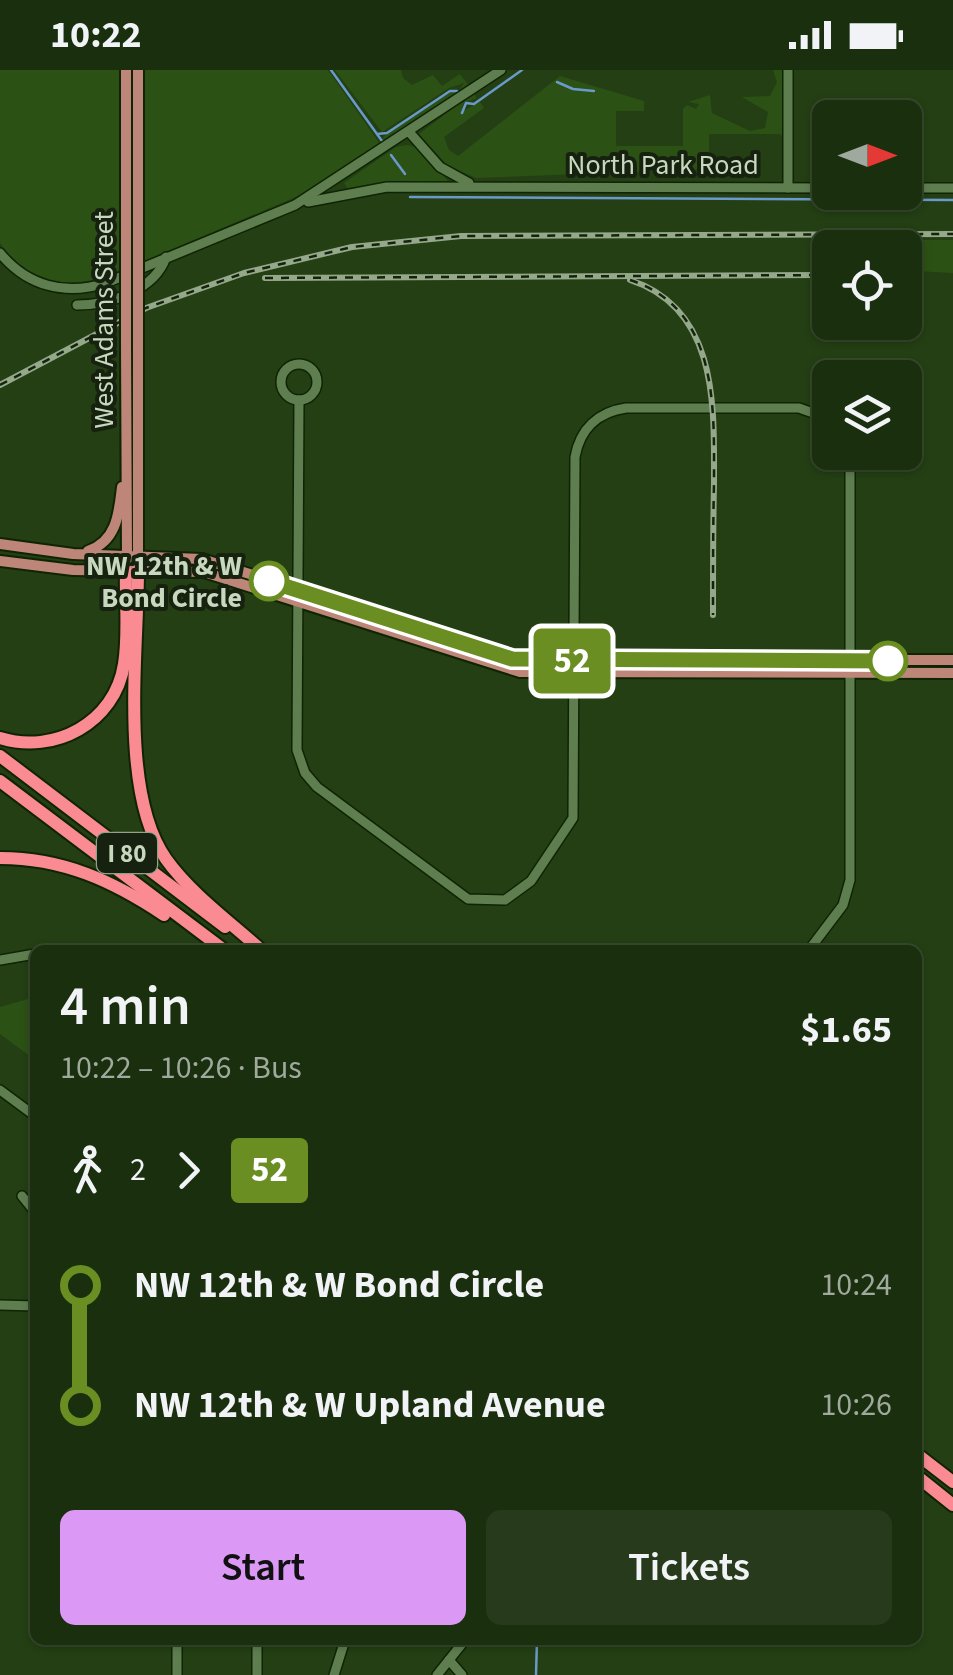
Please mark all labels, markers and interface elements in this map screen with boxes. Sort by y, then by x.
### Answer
text: 10:22 [50,8,142,62]
north arrow [812,100,922,210]
map controls [812,100,922,470]
street label: North Park Road [567,145,759,185]
street label: West Adams Street [84,211,124,429]
button: locate [812,230,922,340]
button: layers [812,360,922,470]
place label: NW 12th & W Bond Circle [86,546,242,618]
marker: NW 12th & W Bond Circle [250,562,288,600]
line badge: 52 [527,628,617,694]
text: 52 [554,636,590,686]
unlabelled marker [869,642,907,680]
road number: I 80 [97,833,157,873]
text: 4 min [60,968,191,1046]
text: $1.65 [800,1003,892,1057]
text: 10:22 – 10:26 · Bus [60,1045,302,1091]
icon: walk [60,1143,115,1198]
icon: forward [161,1143,216,1198]
text: 52 [251,1145,288,1195]
text: 2 [130,1147,146,1193]
text: NW 12th & W Bond Circle [134,1258,544,1312]
text: 10:24 [820,1262,892,1308]
text: NW 12th & W Upland Avenue [134,1378,606,1432]
text: 10:26 [820,1382,892,1428]
button: Start [60,1510,466,1625]
button: Tickets [486,1510,892,1625]

